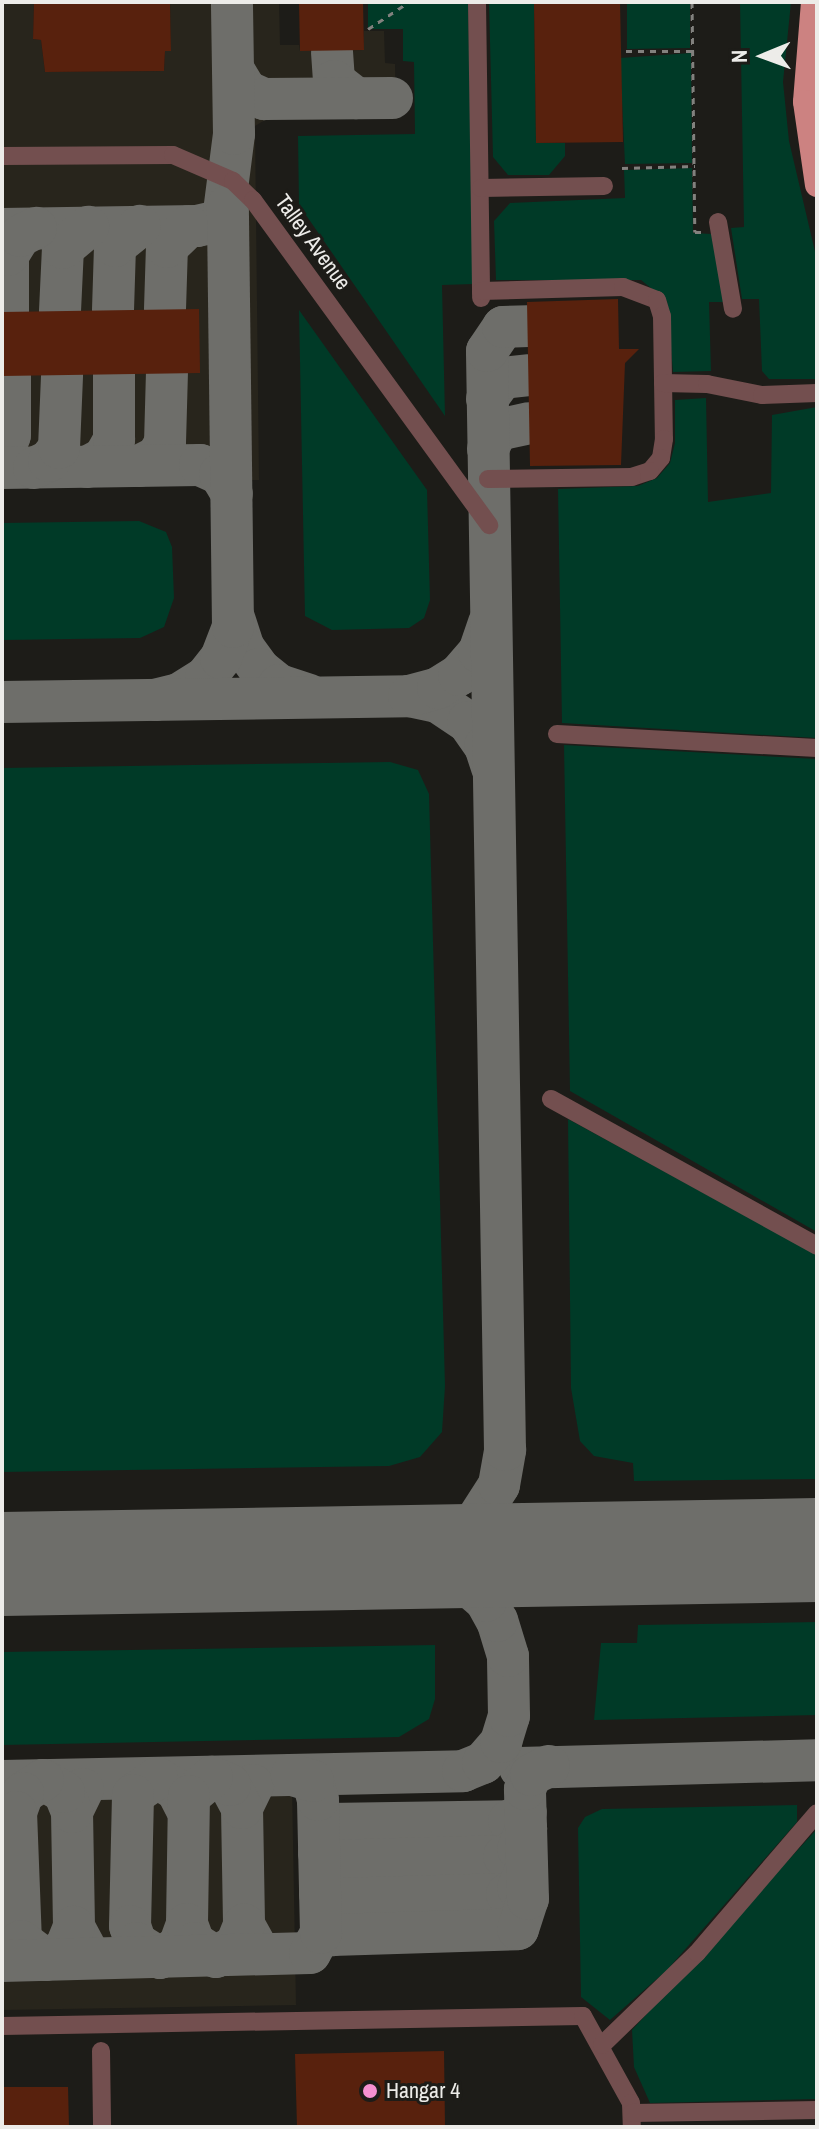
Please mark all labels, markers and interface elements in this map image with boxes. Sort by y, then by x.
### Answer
north arrow [723,16,803,96]
text: N [724,50,754,63]
street label: Talley Avenue [269,189,357,295]
place label: Hangar 4 [386,2078,460,2104]
marker: Hangar 4 [361,2082,379,2100]

